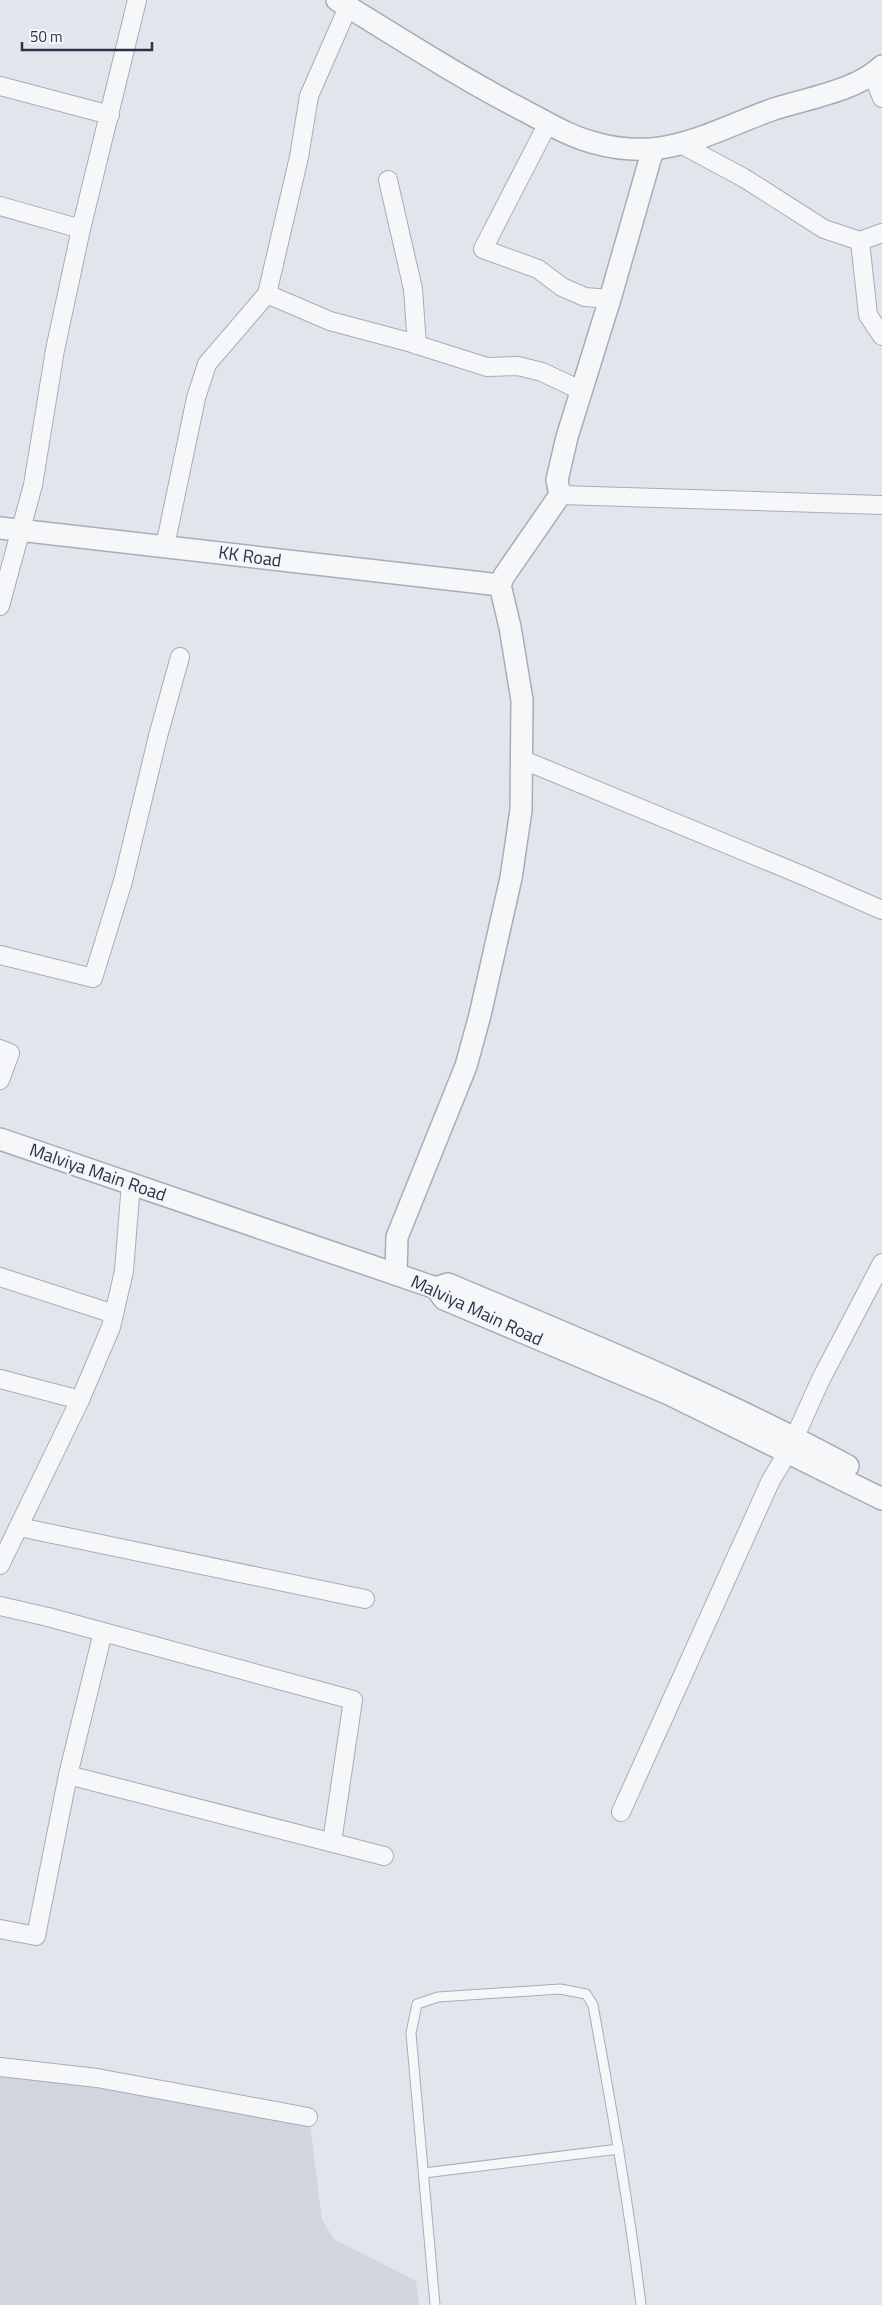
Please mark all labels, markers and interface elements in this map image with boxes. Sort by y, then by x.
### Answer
scale bar [22,20,152,52]
text: 50 m [30,25,63,48]
street label: KK Road [217,538,283,574]
street label: Malviya Main Road [26,1136,170,1208]
street label: Malviya Main Road [406,1268,548,1352]

